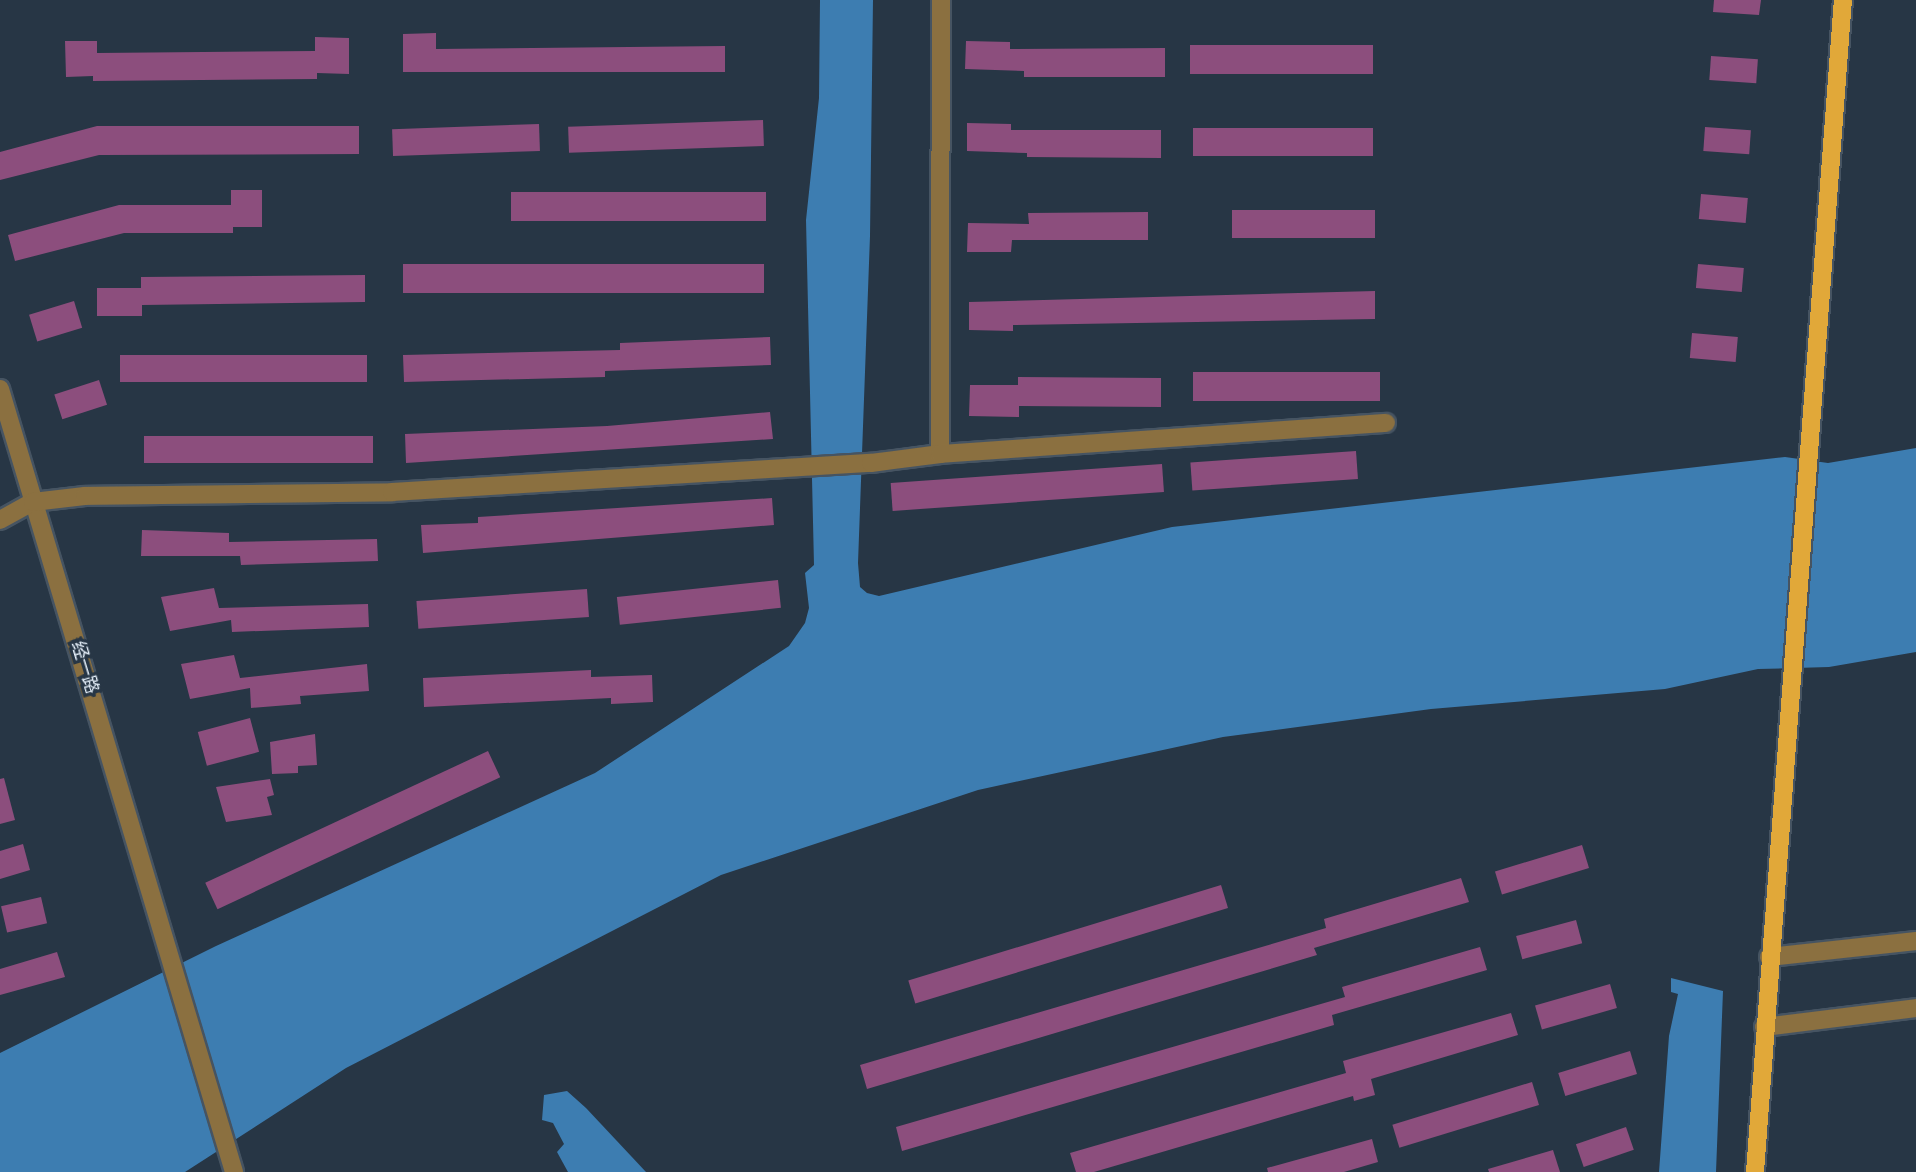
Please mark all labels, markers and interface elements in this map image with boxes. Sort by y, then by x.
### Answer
street label: 经一路 [65,639,101,697]

